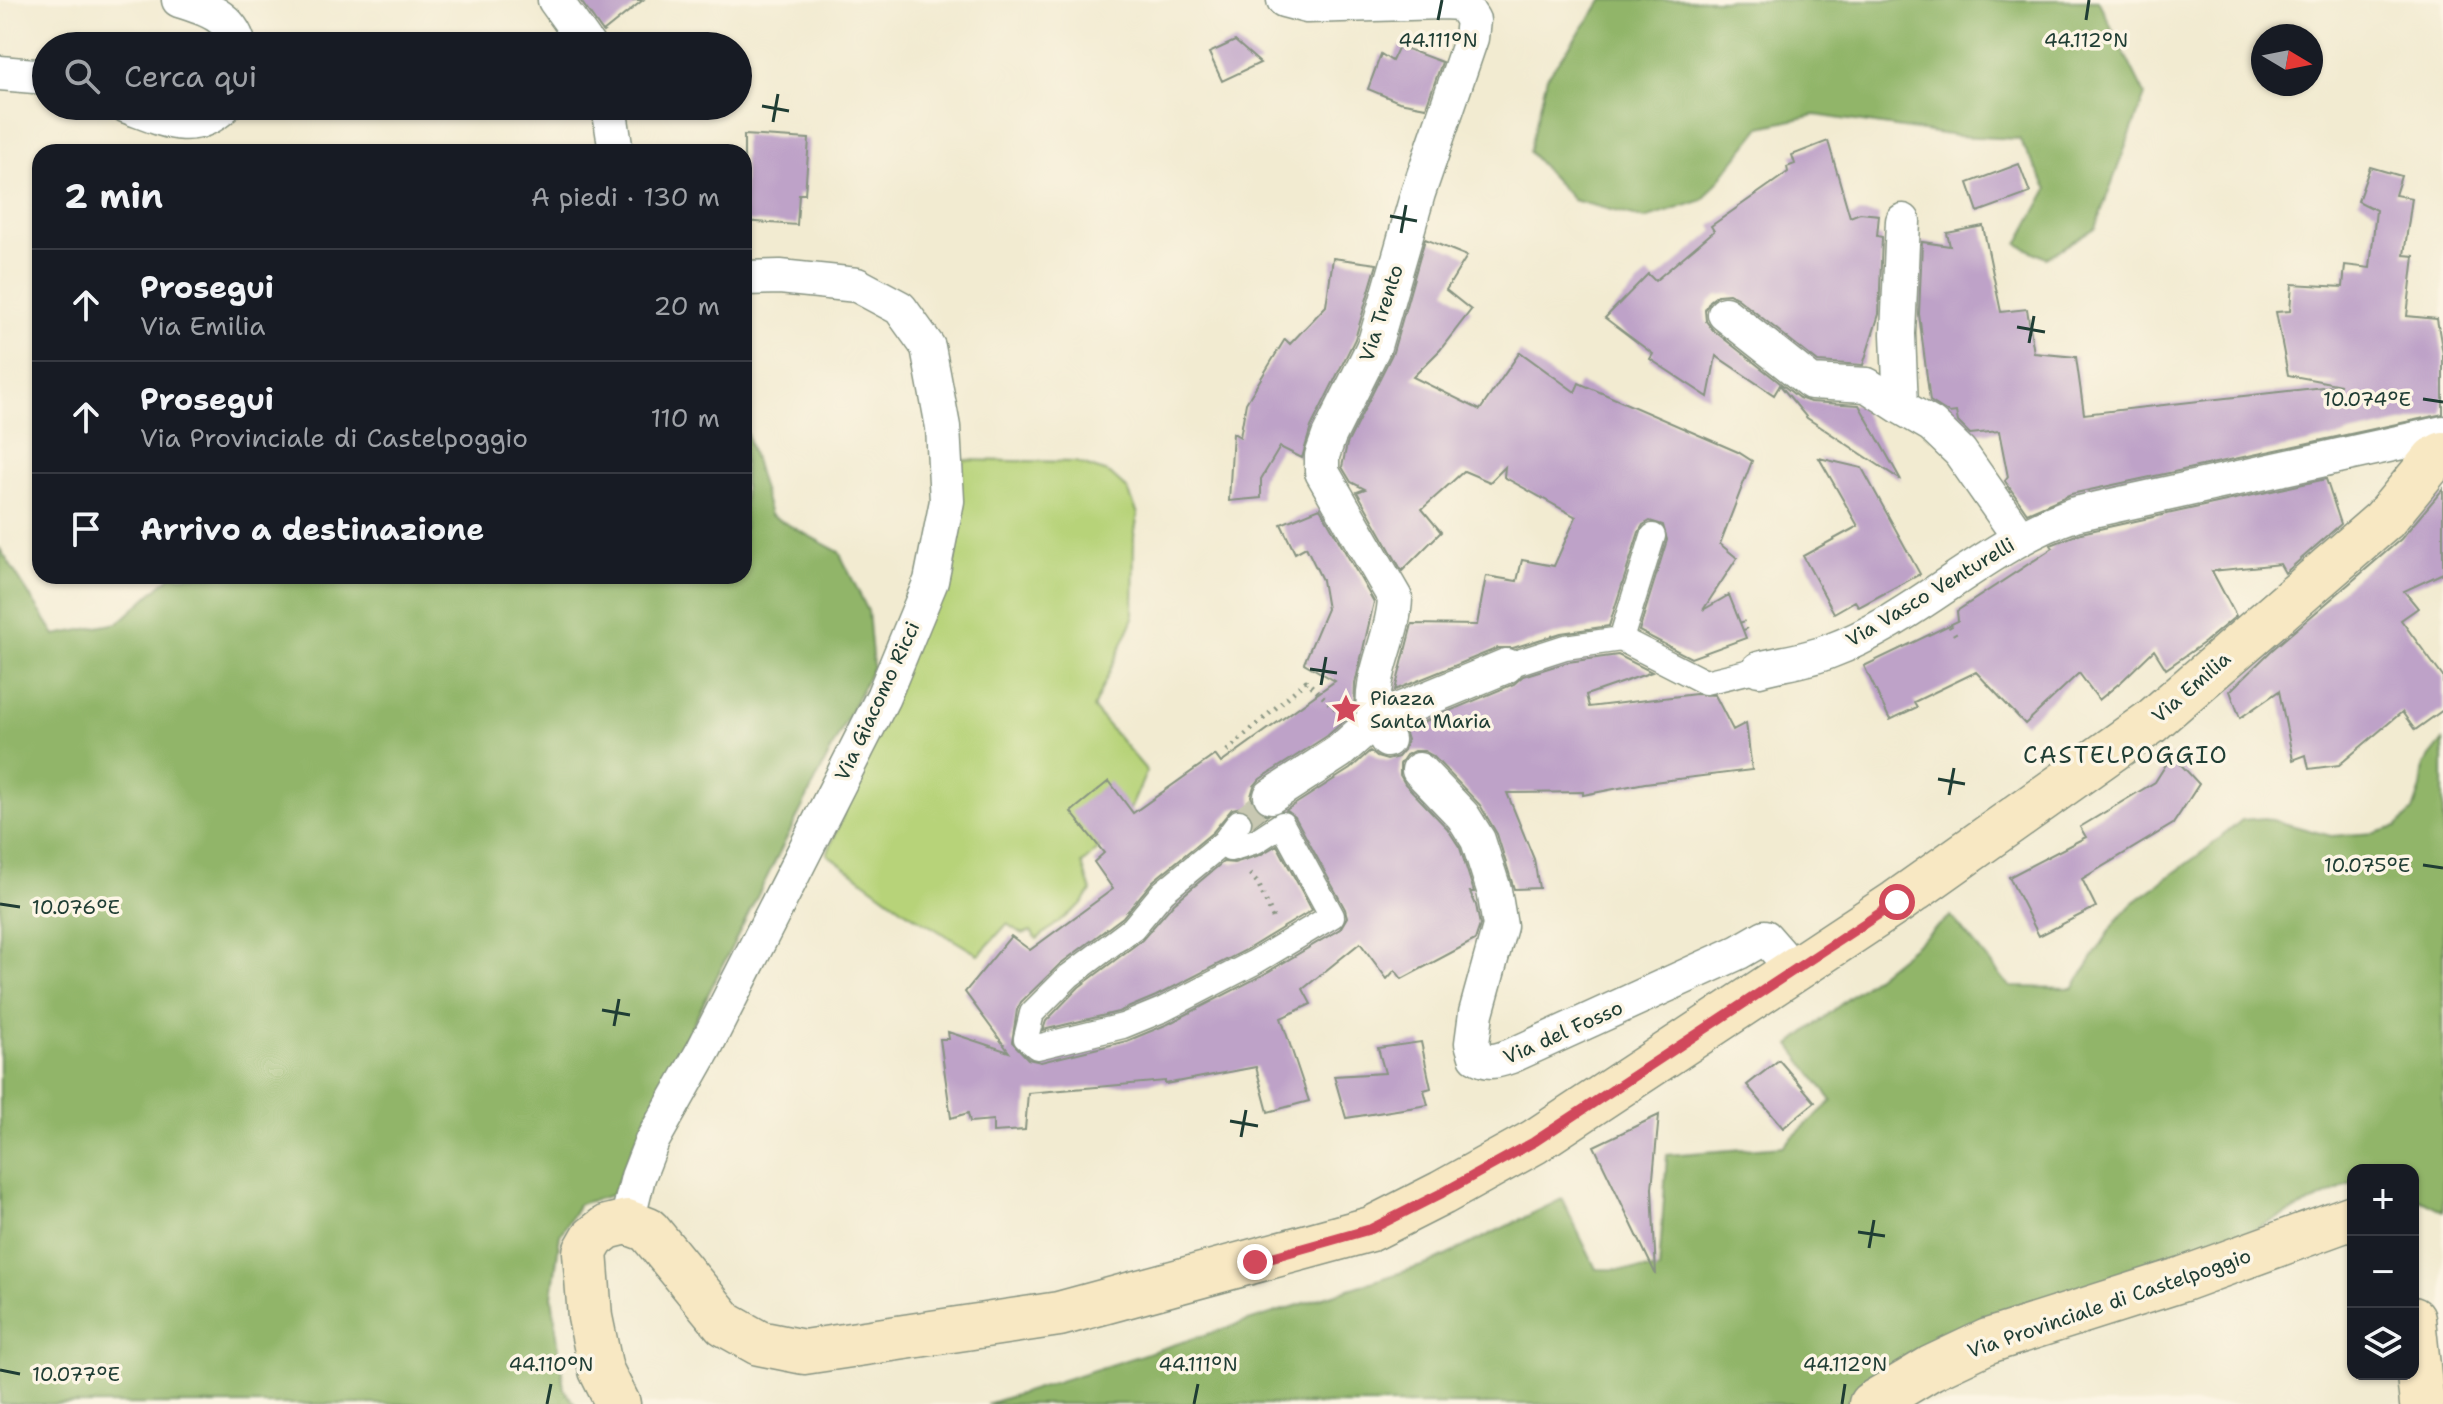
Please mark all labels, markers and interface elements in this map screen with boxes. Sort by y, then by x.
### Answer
north arrow [2251,24,2323,96]
text: 44.111°N [1398,27,1478,53]
text: 44.112°N [2044,27,2128,53]
search box [32,32,752,120]
icon: search [60,54,104,98]
text: Cerca qui [124,56,257,97]
text: 2 min [64,173,163,219]
text: A piedi · 130 m [531,179,720,214]
street label: Via Trento [1353,261,1409,365]
text: Prosegui [140,267,274,308]
icon: ahead [64,283,108,327]
text: 20 m [653,288,720,323]
text: Via Emilia [140,308,265,343]
text: Prosegui [140,379,274,420]
text: 10.074°E [2323,386,2411,412]
icon: ahead [64,395,108,439]
text: 110 m [650,400,720,435]
text: Via Provinciale di Castelpoggio [140,420,528,455]
icon: arrive [64,507,108,551]
text: Arrivo a destinazione [140,509,484,550]
street label: Via Vasco Venturelli [1841,531,2019,653]
street label: Via Giacomo Ricci [829,617,925,785]
street label: Via Emilia [2146,645,2236,728]
place label: Piazza Santa Maria [1370,685,1491,734]
place icon: Piazza Santa Maria [1329,692,1363,726]
district label: CASTELPOGGIO [2023,739,2229,771]
text: 10.075°E [2324,852,2410,878]
route start [1879,884,1915,920]
text: 10.076°E [32,894,120,920]
street label: Via del Fosso [1499,994,1627,1070]
map controls [2347,1164,2419,1380]
button: + [2347,1164,2419,1236]
button: − [2347,1236,2419,1308]
street label: Via Provinciale di Castelpoggio [1964,1242,2254,1364]
route end [1237,1244,1273,1280]
button: layers [2347,1308,2419,1380]
text: 44.110°N [508,1351,594,1377]
text: 44.111°N [1158,1351,1238,1377]
text: 44.112°N [1803,1351,1887,1377]
text: 10.077°E [32,1361,120,1387]

